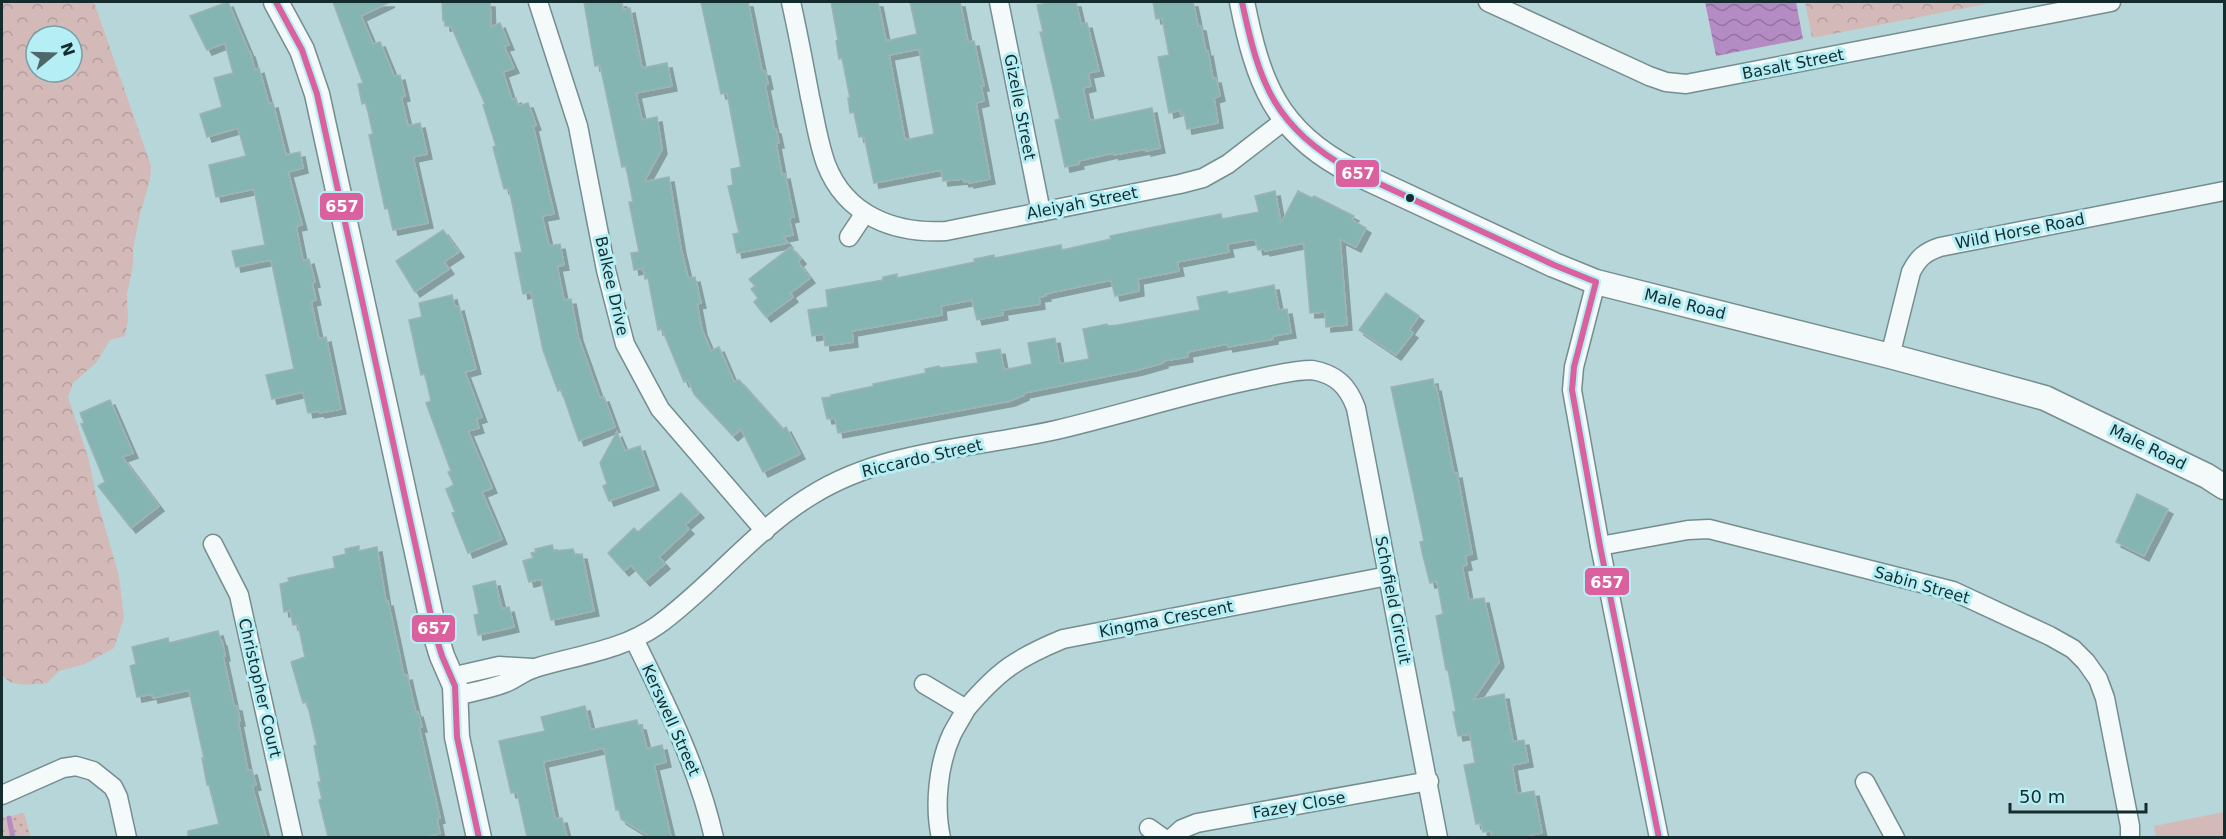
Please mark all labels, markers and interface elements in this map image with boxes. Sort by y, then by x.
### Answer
north arrow [24,24,84,84]
text: N [57,40,79,59]
street label: Basalt Street [1740,45,1846,83]
street label: Gizelle Street [1000,52,1040,162]
line badge: 657 [1335,159,1380,188]
text: 657 [1341,164,1375,183]
street label: Aleiyah Street [1025,183,1139,223]
line badge: 657 [319,192,364,221]
unlabelled marker [1404,192,1416,204]
text: 657 [325,197,359,216]
street label: Wild Horse Road [1954,209,2086,253]
street label: Balkee Drive [591,234,633,338]
street label: Male Road [1642,285,1728,323]
street label: Male Road [2106,420,2190,474]
street label: Riccardo Street [860,435,984,481]
street label: Schofield Circuit [1371,534,1415,666]
street label: Sabin Street [1872,562,1972,608]
line badge: 657 [1584,567,1630,596]
text: 657 [1590,573,1624,592]
street label: Kingma Crescent [1097,597,1235,641]
line badge: 657 [411,614,456,643]
street label: Christopher Court [235,616,285,760]
text: 657 [417,619,451,638]
street label: Kerswell Street [638,661,704,779]
scale bar [2010,776,2146,814]
text: 50 m [2019,786,2065,807]
street label: Fazey Close [1251,787,1347,823]

